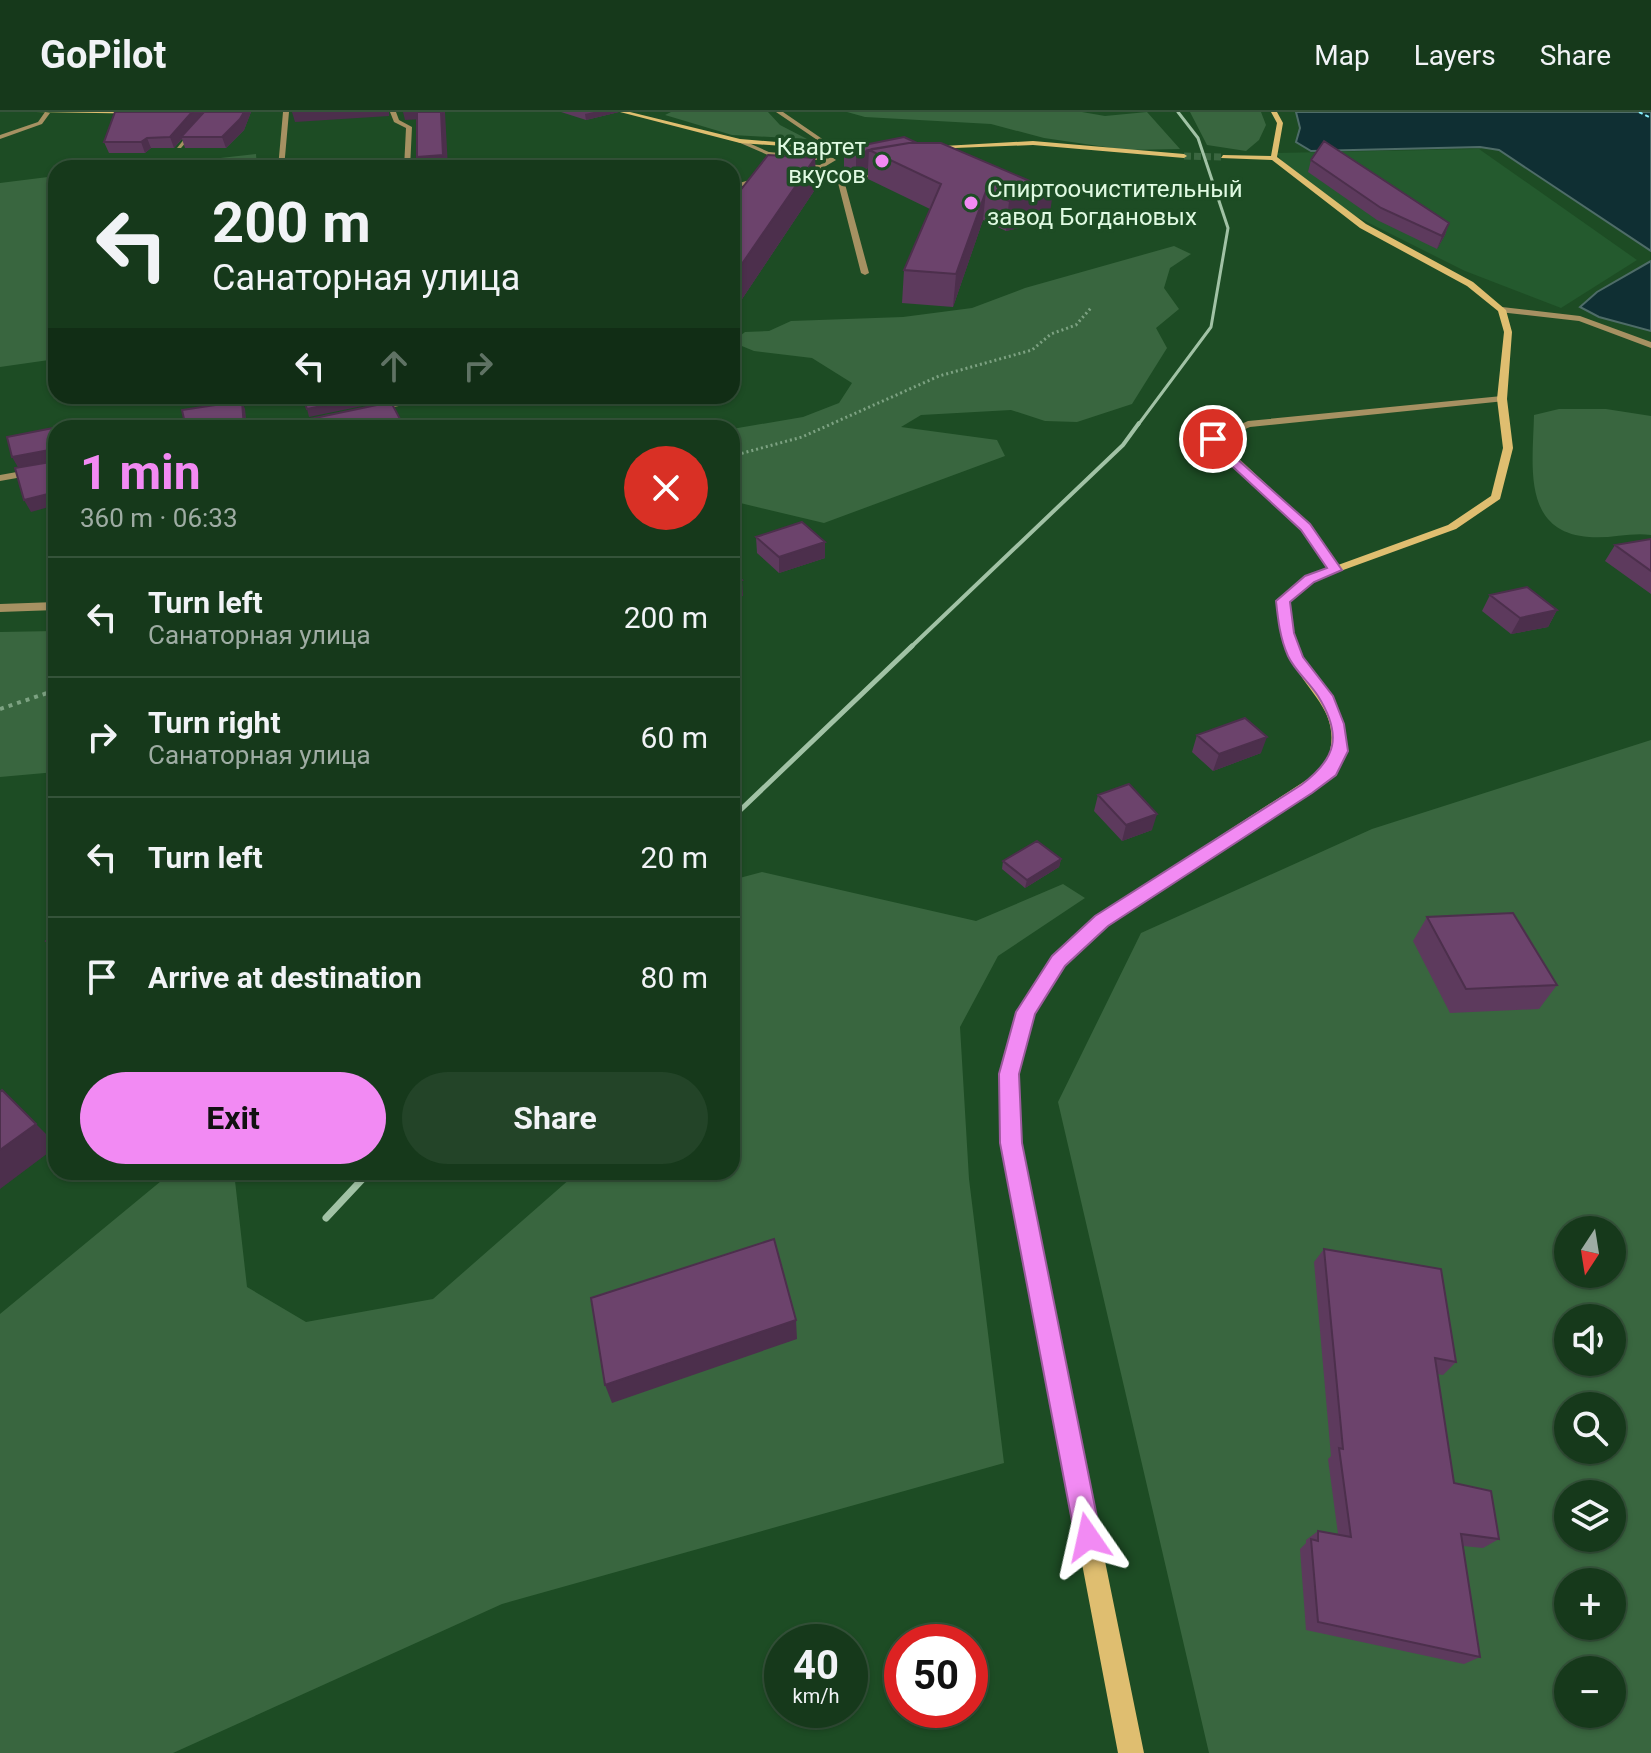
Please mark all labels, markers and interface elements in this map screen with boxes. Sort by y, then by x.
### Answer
text: GoPilot [40,33,166,77]
text: Map [1314,39,1370,72]
text: Layers [1414,39,1496,72]
text: Share [1540,39,1611,72]
place label: Квартет вкусов [777,133,866,189]
marker: Квартет вкусов [873,152,891,170]
place label: Спиртоочистительный завод Богдановых [987,175,1243,231]
text: 200 m [212,190,371,256]
icon: left [80,192,184,296]
marker: Спиртоочистительный завод Богдановых [962,194,980,212]
text: Санаторная улица [212,257,520,299]
icon: left [288,344,332,388]
icon: ahead [372,344,416,388]
icon: right [456,344,500,388]
pin [1179,405,1247,473]
icon: arrive [1191,417,1235,461]
text: 1 min [80,444,201,501]
button: close [624,446,708,530]
text: 360 m · 06:33 [80,503,238,533]
text: Turn left [148,585,263,620]
icon: left [80,595,124,639]
text: 200 m [624,600,708,635]
text: Санаторная улица [148,620,371,650]
text: Turn right [148,705,281,740]
icon: right [80,715,124,759]
text: 60 m [641,720,708,755]
text: Санаторная улица [148,740,371,770]
icon: left [80,835,124,879]
text: Turn left [148,840,263,875]
text: 20 m [641,840,708,875]
icon: arrive [80,955,124,999]
text: Arrive at destination [148,960,422,995]
text: 80 m [641,960,708,995]
button: Exit [80,1072,386,1164]
button: Share [402,1072,708,1164]
north arrow [1554,1216,1626,1288]
map controls [1554,1216,1626,1728]
button: sound [1554,1304,1626,1376]
button: search [1554,1392,1626,1464]
button: layers [1554,1480,1626,1552]
position arrow [1046,1495,1130,1579]
button: + [1554,1568,1626,1640]
speed limit sign: 50 [884,1624,988,1728]
text: 40 [793,1642,839,1689]
button: − [1554,1656,1626,1728]
text: km/h [793,1684,839,1708]

